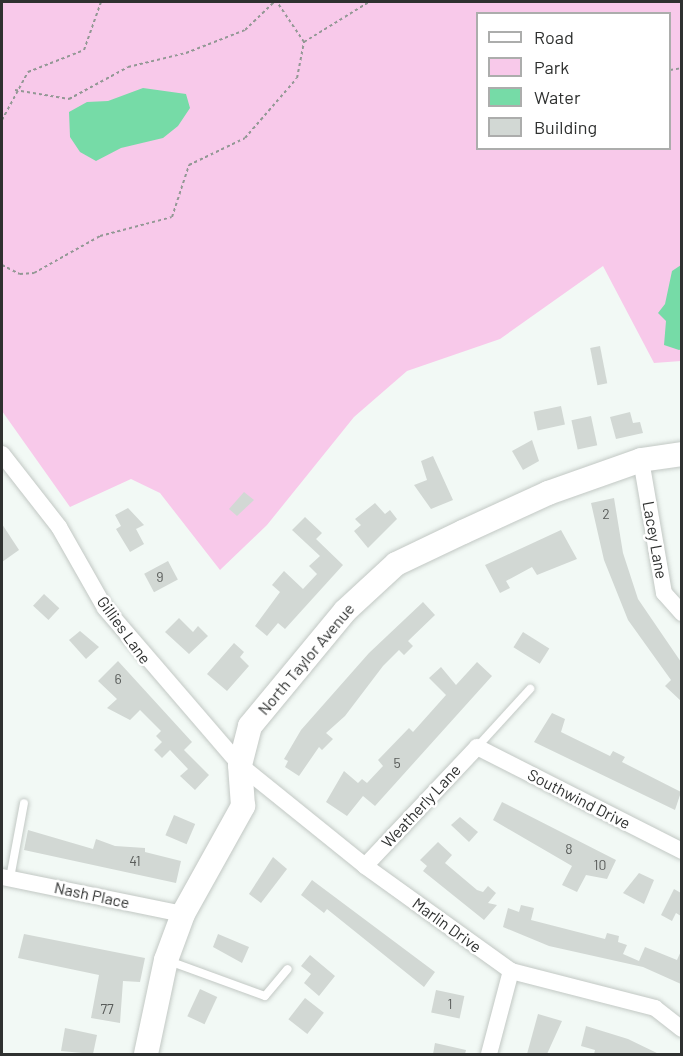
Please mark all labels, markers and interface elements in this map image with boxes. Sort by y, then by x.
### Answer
legend [476,12,671,150]
text: Road [534,26,574,48]
text: Park [534,56,569,78]
text: Water [534,86,581,108]
text: Building [534,116,597,138]
street label: Lacey Lane [639,500,671,580]
house number: 2 [602,506,610,522]
house number: 9 [156,569,164,585]
street label: Gillies Lane [93,592,155,668]
street label: North Taylor Avenue [254,599,358,719]
house number: 6 [114,671,122,687]
house number: 5 [393,755,401,771]
street label: Weatherly Lane [377,760,465,852]
street label: Southwind Drive [524,765,634,833]
house number: 8 [565,841,573,857]
house number: 41 [129,853,141,869]
house number: 10 [594,857,606,873]
street label: Nash Place [53,878,131,912]
street label: Marlin Drive [409,894,485,956]
house number: 1 [448,996,452,1012]
house number: 77 [100,1001,114,1017]

